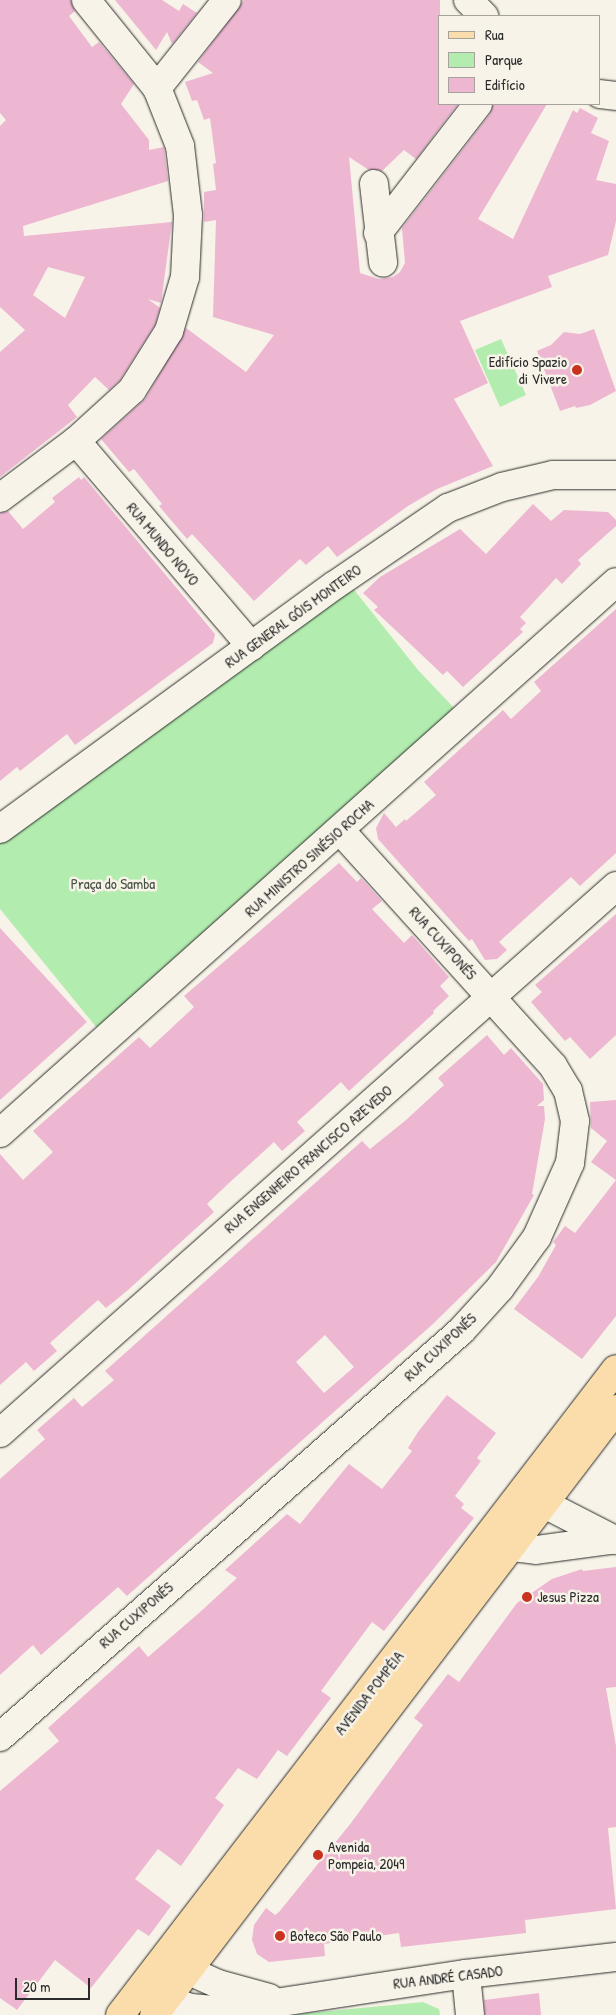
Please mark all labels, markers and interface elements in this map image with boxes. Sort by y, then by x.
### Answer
legend [438,15,601,105]
text: Rua [485,24,504,45]
text: Parque [485,49,523,70]
text: Edifício [485,74,525,95]
place label: Edifício Spazio di Vivere [489,352,567,387]
marker: Edifício Spazio di Vivere [571,364,583,376]
street label: RUA MUNDO NOVO [123,499,203,589]
street label: RUA GENERAL GÓIS MONTEIRO [221,560,365,672]
street label: RUA MINISTRO SINÉSIO ROCHA [241,795,377,921]
park label: Praça do Samba [71,875,155,893]
street label: RUA CUXIPONÉS [406,903,480,983]
street label: RUA ENGENHEIRO FRANCISCO AZEVEDO [220,1081,396,1237]
street label: RUA CUXIPONÉS [400,1309,480,1385]
street label: RUA CUXIPONÉS [95,1578,177,1652]
place label: Jesus Pizza [537,1588,599,1606]
marker: Jesus Pizza [521,1591,533,1603]
street label: AVENIDA POMPÉIA [331,1648,407,1738]
place label: Avenida Pompeia, 2049 [328,1837,404,1872]
marker: Avenida Pompeia, 2049 [312,1849,324,1861]
place label: Boteco São Paulo [290,1927,381,1945]
marker: Boteco São Paulo [274,1930,286,1942]
street label: RUA ANDRÉ CASADO [392,1961,504,1993]
scale bar [18,1968,92,2000]
text: 20 m [23,1976,50,1997]

